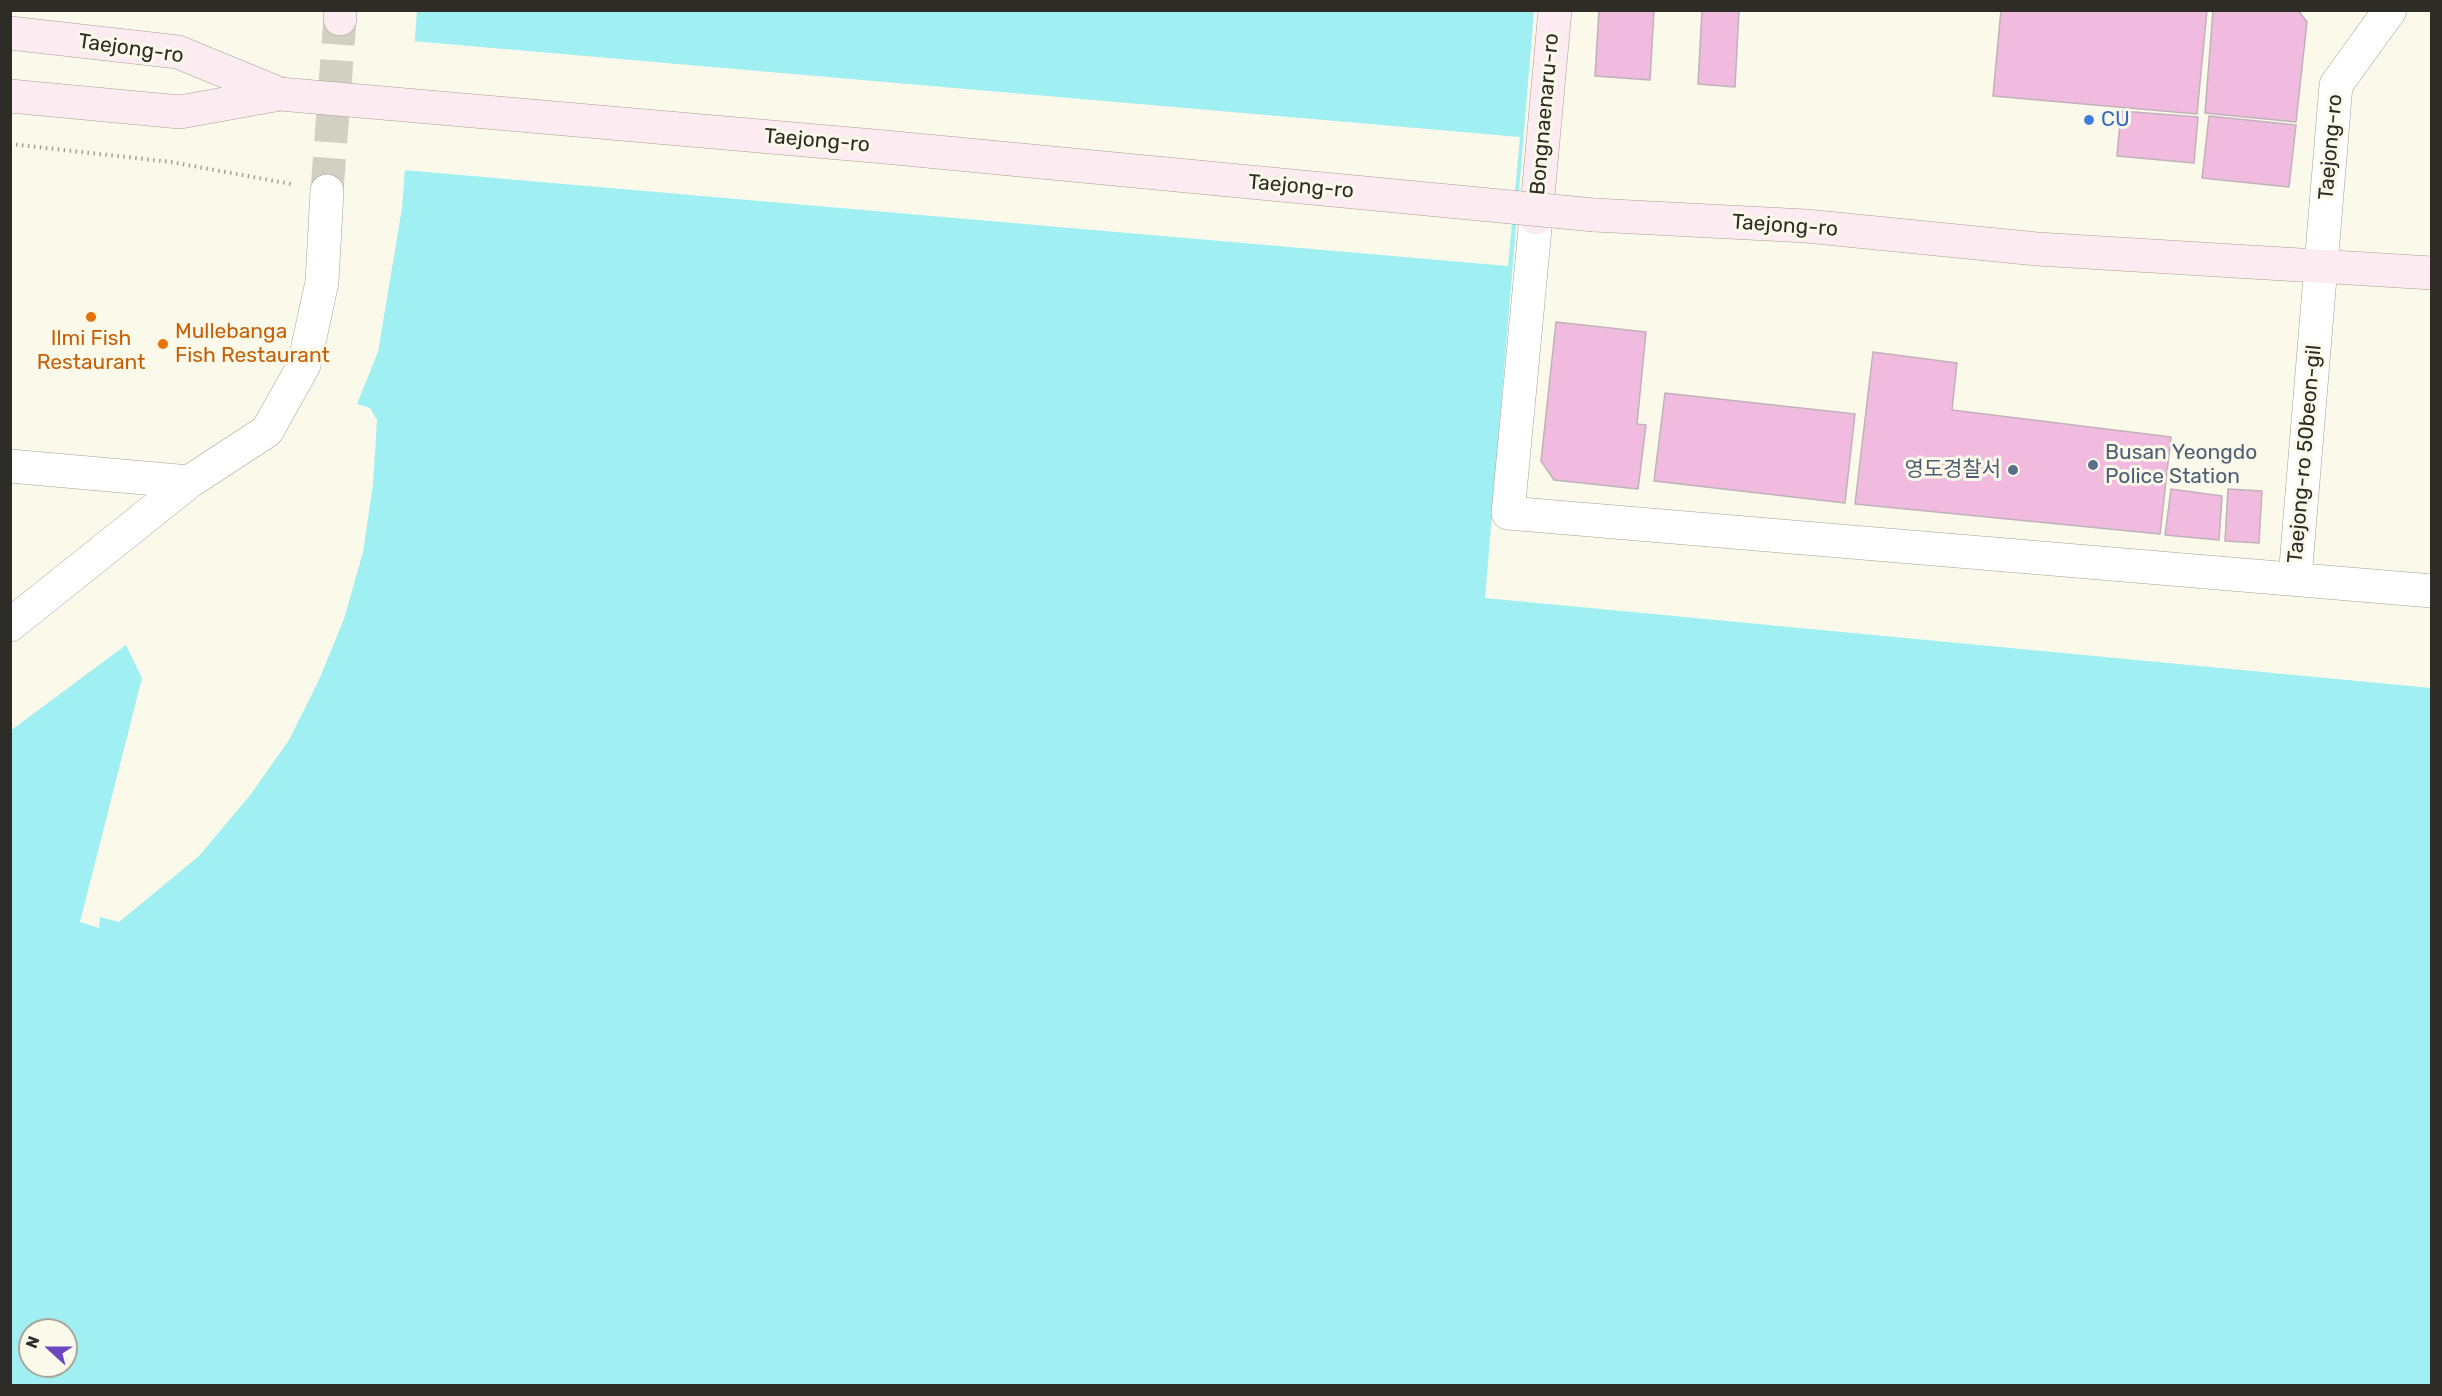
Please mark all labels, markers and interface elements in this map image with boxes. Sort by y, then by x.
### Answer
street label: Taejong-ro [77,29,185,69]
street label: Bongnaenaru-ro [1525,32,1565,196]
street label: Taejong-ro [2314,93,2348,201]
place label: CU [2101,107,2130,133]
marker: CU [2082,113,2096,127]
street label: Taejong-ro [763,124,871,158]
street label: Taejong-ro [1247,170,1355,204]
street label: Taejong-ro [1731,210,1839,242]
marker: Ilmi Fish Restaurant [84,310,98,324]
place label: Mullebanga Fish Restaurant [175,319,330,369]
place label: Ilmi Fish Restaurant [37,326,145,376]
marker: Mullebanga Fish Restaurant [156,337,170,351]
street label: Taejong-ro 50beon-gil [2283,344,2327,564]
place label: Busan Yeongdo Police Station [2105,440,2257,490]
place label: 영도경찰서 [1904,457,2001,483]
marker: Busan Yeongdo Police Station [2086,458,2100,472]
marker: 영도경찰서 [2006,463,2020,477]
north arrow [18,1318,78,1378]
text: N [22,1333,44,1351]

